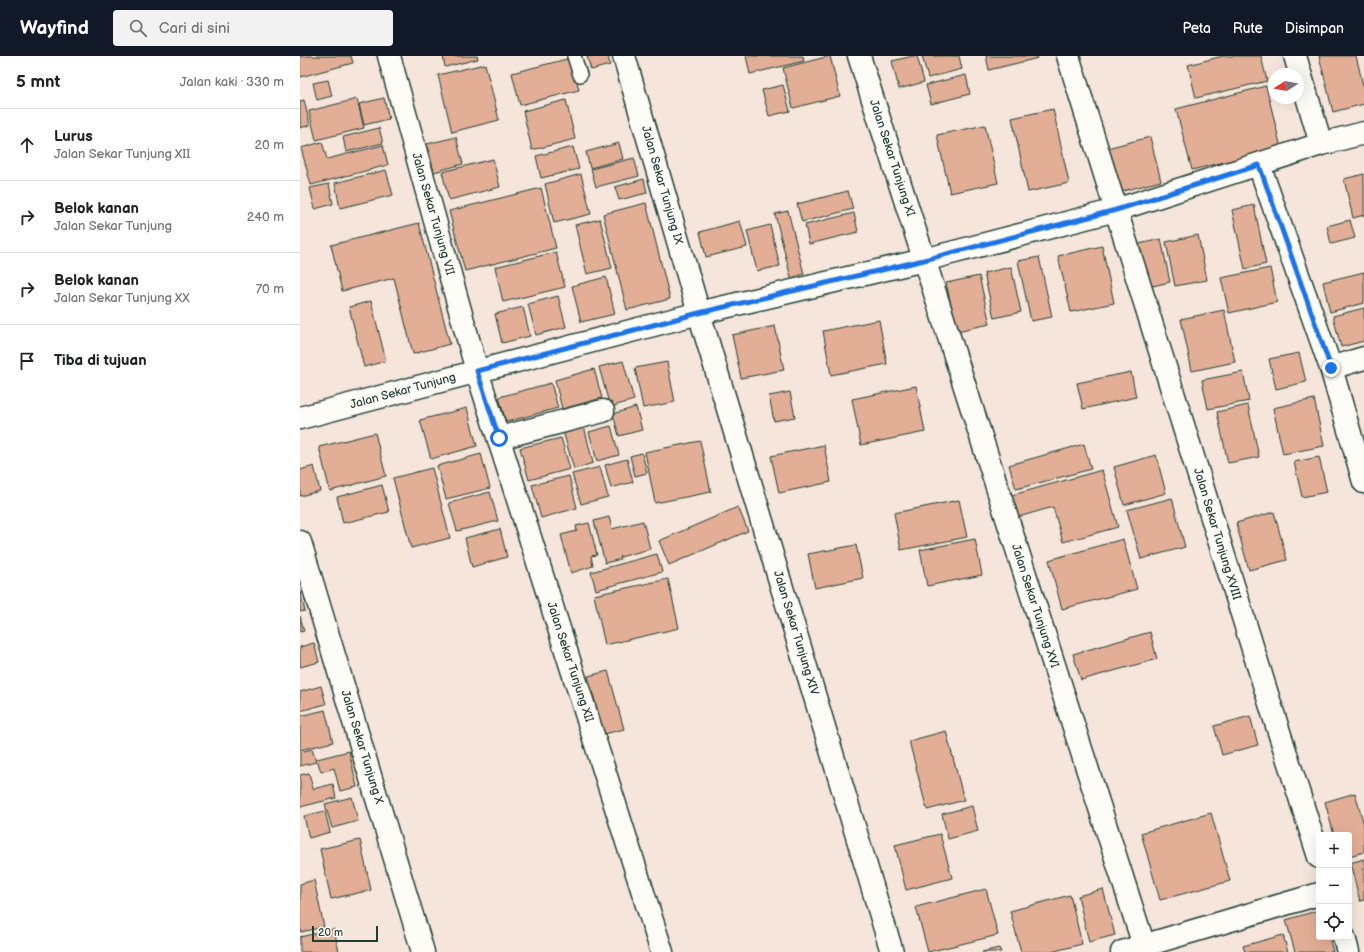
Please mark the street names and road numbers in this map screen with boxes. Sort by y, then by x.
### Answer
street label: Jalan Sekar Tunjung XI [866,98,918,219]
street label: Jalan Sekar Tunjung IX [638,124,686,246]
street label: Jalan Sekar Tunjung VII [408,151,458,277]
street label: Jalan Sekar Tunjung [348,370,458,412]
street label: Jalan Sekar Tunjung XVIII [1190,466,1244,602]
street label: Jalan Sekar Tunjung XVI [1008,542,1062,670]
street label: Jalan Sekar Tunjung XIV [770,569,822,698]
street label: Jalan Sekar Tunjung XII [543,600,597,724]
street label: Jalan Sekar Tunjung X [338,688,387,806]

